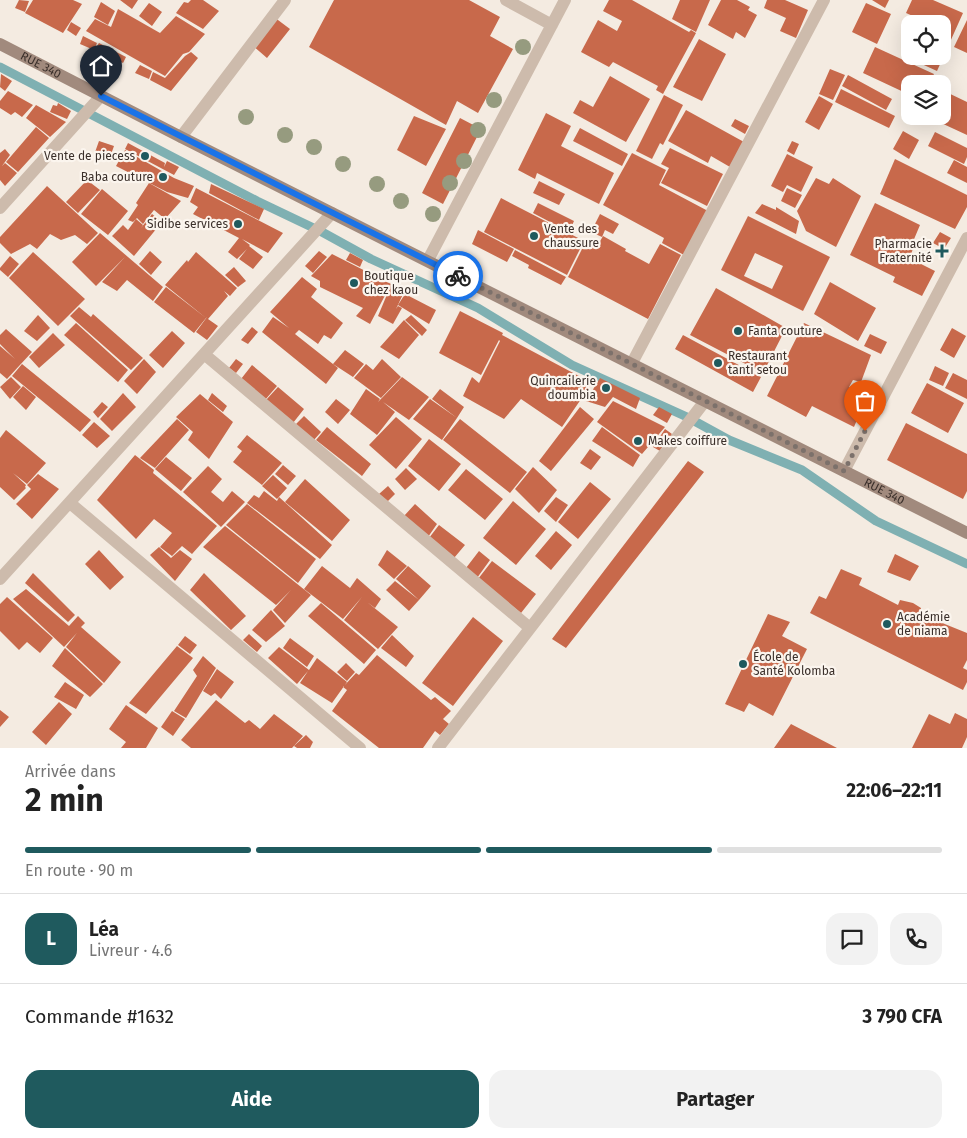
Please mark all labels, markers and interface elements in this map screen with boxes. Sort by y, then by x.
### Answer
map controls [901,15,951,125]
button: locate [901,15,951,65]
pin [80,45,122,96]
street label: RUE 340 [18,49,64,81]
icon: home [87,52,115,80]
button: layers [901,75,951,125]
place label: Vente de piecess [44,149,135,163]
marker: Vente de piecess [139,150,151,162]
place label: Baba couture [81,170,153,184]
marker: Baba couture [157,171,169,183]
place label: Sidibe services [147,217,228,231]
marker: Sidibe services [232,218,244,230]
place label: Vente des chaussure [544,222,599,250]
marker: Vente des chaussure [528,230,540,242]
place label: Pharmacie Fraternité [875,237,932,265]
marker: Pharmacie Fraternité [936,245,948,257]
courier [433,251,483,301]
icon: bike [444,262,472,290]
place label: Boutique chez kaou [364,269,418,297]
marker: Boutique chez kaou [348,277,360,289]
place label: Fanta couture [748,324,822,338]
marker: Fanta couture [732,325,744,337]
place label: Restaurant tanti setou [728,349,788,377]
marker: Restaurant tanti setou [712,357,724,369]
place label: Quincailerie doumbia [530,374,596,402]
pin [844,380,886,431]
marker: Quincailerie doumbia [600,382,612,394]
icon: bag [851,387,879,415]
place label: Makes coiffure [648,434,727,448]
marker: Makes coiffure [632,435,644,447]
street label: RUE 340 [862,475,907,508]
place label: Académie de niama [897,610,950,638]
marker: Académie de niama [881,618,893,630]
place label: École de Santé Kolomba [753,649,835,678]
marker: École de Santé Kolomba [737,658,749,670]
text: Arrivée dans [25,762,116,781]
text: 22:06–22:11 [846,779,942,802]
text: 2 min [25,781,104,819]
text: En route · 90 m [25,861,133,880]
button: chat [826,913,878,965]
button: phone [890,913,942,965]
text: Léa [89,918,119,941]
text: L [46,927,56,950]
text: Livreur · 4.6 [89,941,172,960]
text: Commande #1632 [25,1005,174,1028]
text: 3 790 CFA [862,1005,942,1028]
button: Aide [25,1070,479,1128]
button: Partager [489,1070,942,1128]

